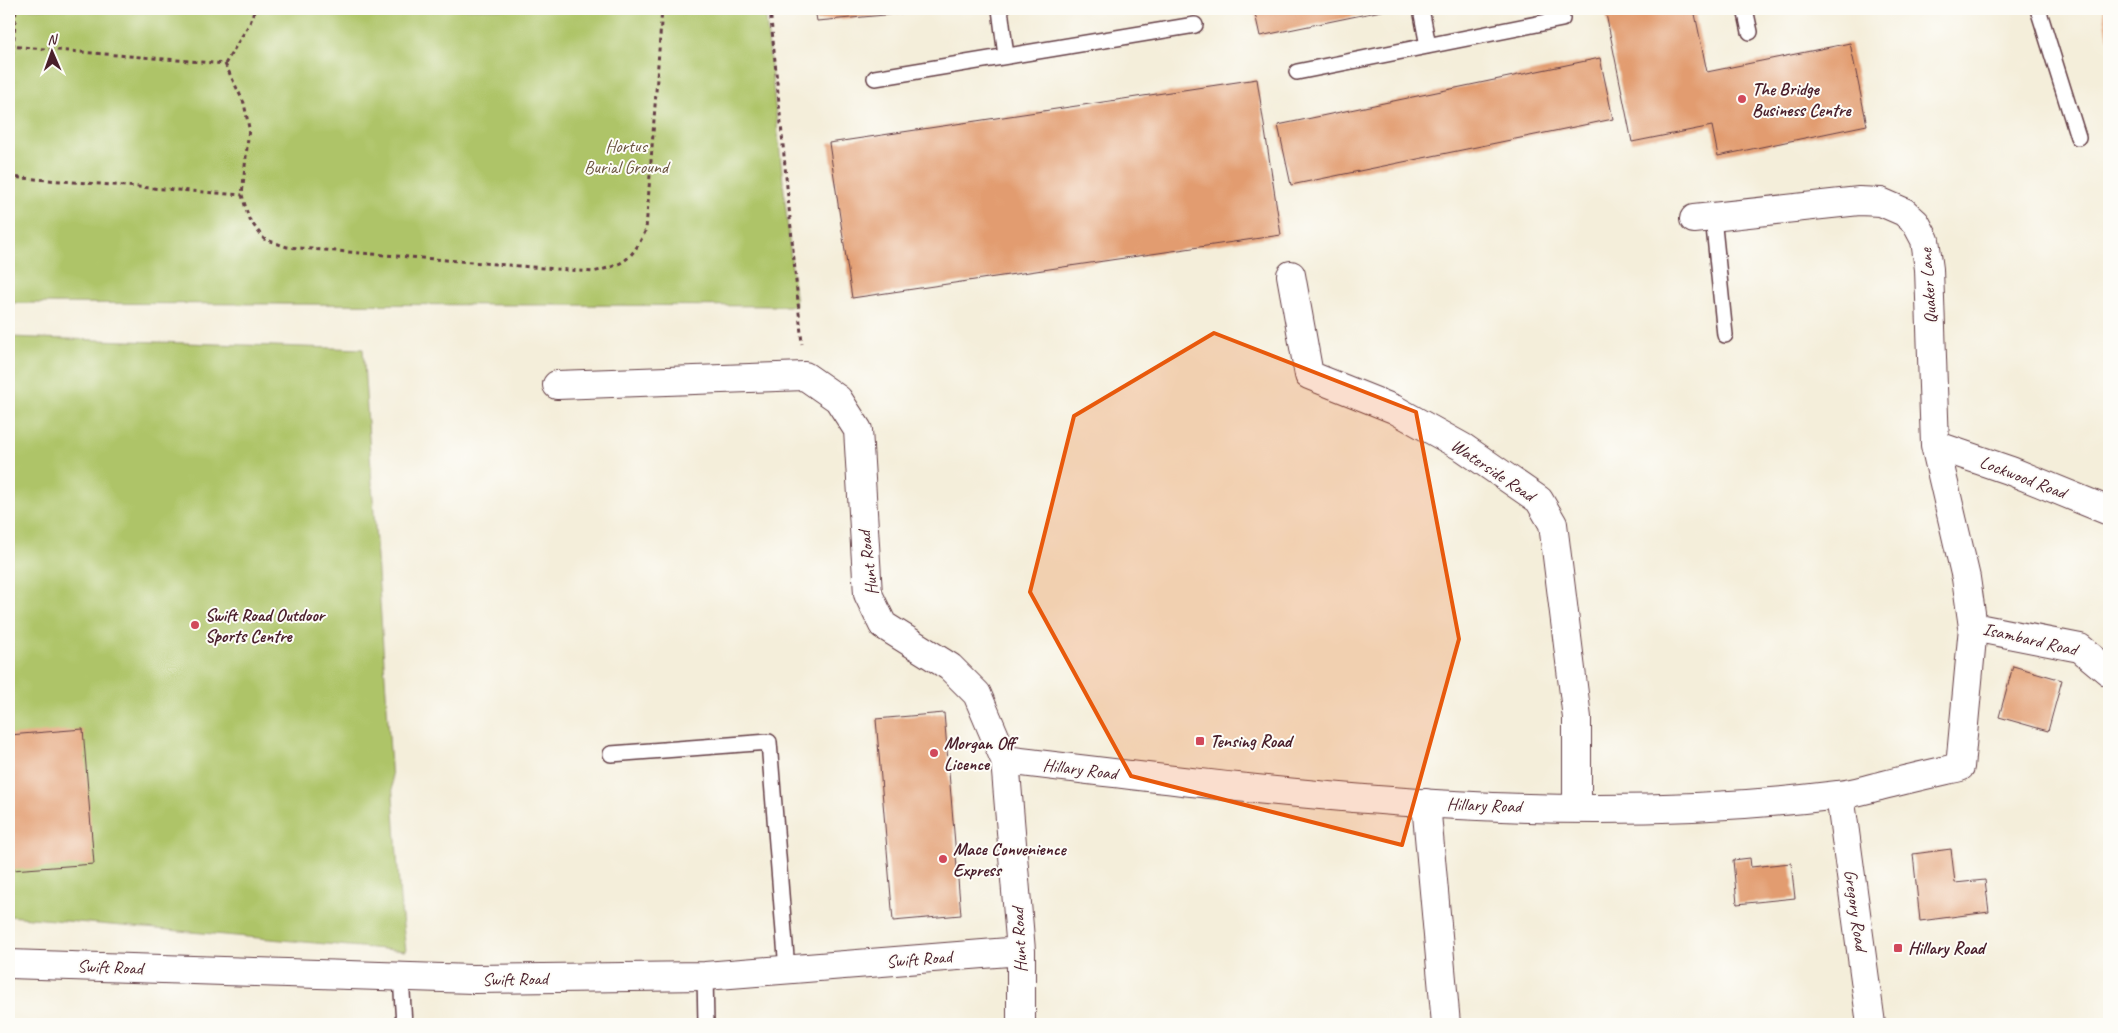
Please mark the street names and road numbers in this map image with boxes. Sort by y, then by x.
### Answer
street label: Quaker Lane [1914,246,1942,325]
street label: Waterside Road [1447,434,1541,508]
street label: Lockwood Road [1977,451,2072,505]
street label: Hunt Road [853,527,883,597]
street label: Isambard Road [1981,618,2082,661]
street label: Hillary Road [1042,754,1121,785]
street label: Hillary Road [1446,793,1525,817]
street label: Gregory Road [1839,868,1873,955]
street label: Hunt Road [1006,904,1032,973]
street label: Swift Road [885,945,956,973]
street label: Swift Road [77,955,146,979]
street label: Swift Road [482,967,551,991]

